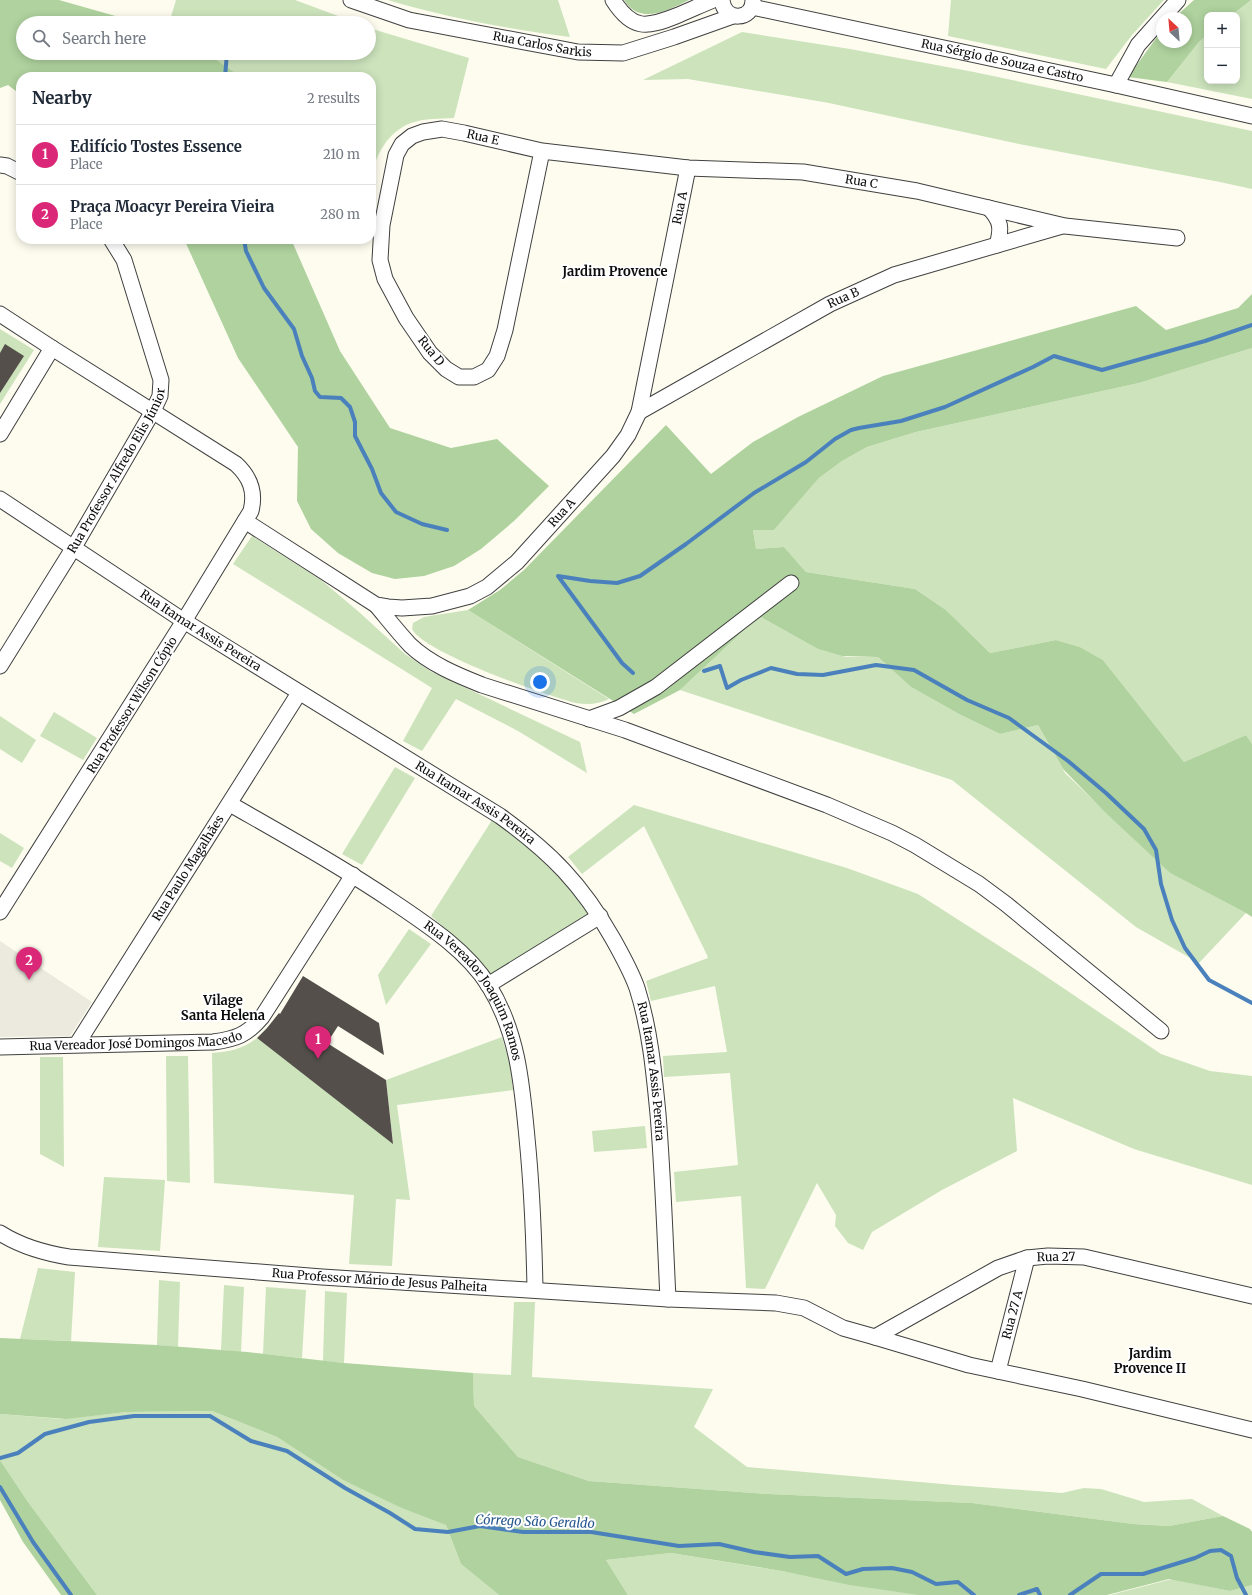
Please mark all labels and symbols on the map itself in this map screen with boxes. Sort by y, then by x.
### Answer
north arrow [1156,12,1192,48]
street label: Rua Carlos Sarkis [492,28,592,59]
street label: Rua Sérgio de Souza e Castro [920,35,1085,85]
street label: Rua E [465,126,501,148]
street label: Rua C [844,171,879,191]
street label: Rua A [669,189,690,226]
district label: Jardim Provence [561,263,668,280]
street label: Rua B [825,284,861,311]
street label: Rua D [415,333,448,369]
street label: Rua Professor Alfredo Elis Júnior [64,387,168,556]
street label: Rua A [544,495,578,530]
street label: Rua Itamar Assis Pereira [138,586,265,674]
street label: Rua Professor Wilson Cópio [83,634,180,776]
your location [530,672,550,692]
street label: Rua Itamar Assis Pereira [413,758,539,848]
street label: Rua Paulo Magalhães [149,812,227,924]
street label: Rua Vereador Joaquim Ramos [421,917,525,1062]
pin: 2 [16,947,42,980]
district label: Vilage Santa Helena [181,992,265,1024]
street label: Rua Itamar Assis Pereira [634,1000,668,1142]
pin: 1 [305,1026,331,1059]
street label: Rua Vereador José Domingos Macedo [29,1027,244,1053]
street label: Rua 27 [1037,1249,1076,1264]
street label: Rua Professor Mário de Jesus Palheita [271,1265,488,1295]
street label: Rua 27 A [998,1288,1026,1341]
district label: Jardim Provence II [1114,1345,1186,1377]
water label: Córrego São Geraldo [475,1511,595,1532]

